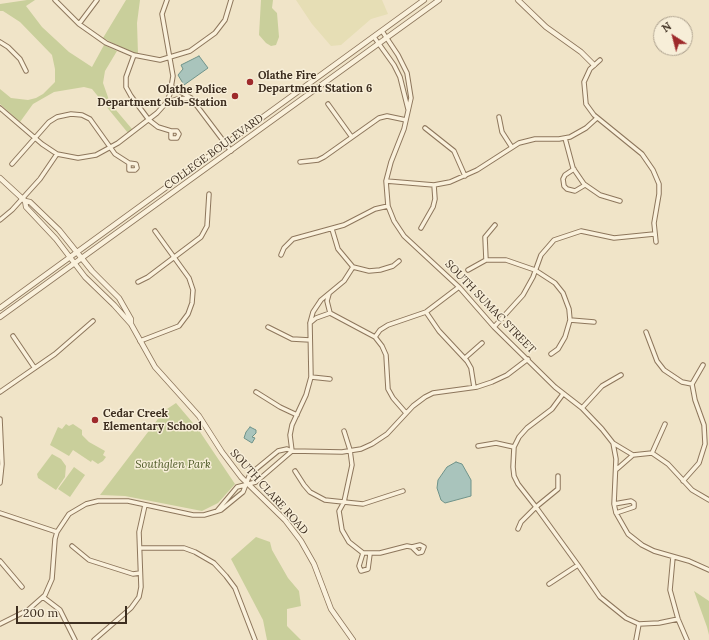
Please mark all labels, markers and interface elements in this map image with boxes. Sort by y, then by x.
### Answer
north arrow [653,16,693,56]
text: N [659,19,674,35]
place label: Olathe Fire Department Station 6 [258,69,372,95]
marker: Olathe Fire Department Station 6 [245,77,255,87]
place label: Olathe Police Department Sub-Station [97,83,227,109]
marker: Olathe Police Department Sub-Station [230,91,240,101]
street label: COLLEGE BOULEVARD [162,111,266,193]
street label: SOUTH SUMAC STREET [442,258,538,356]
place label: Cedar Creek Elementary School [103,407,202,433]
marker: Cedar Creek Elementary School [90,415,100,425]
street label: SOUTH CLARE ROAD [227,447,311,537]
park label: Southglen Park [135,458,211,472]
scale bar [18,598,129,624]
text: 200 m [23,605,58,620]

